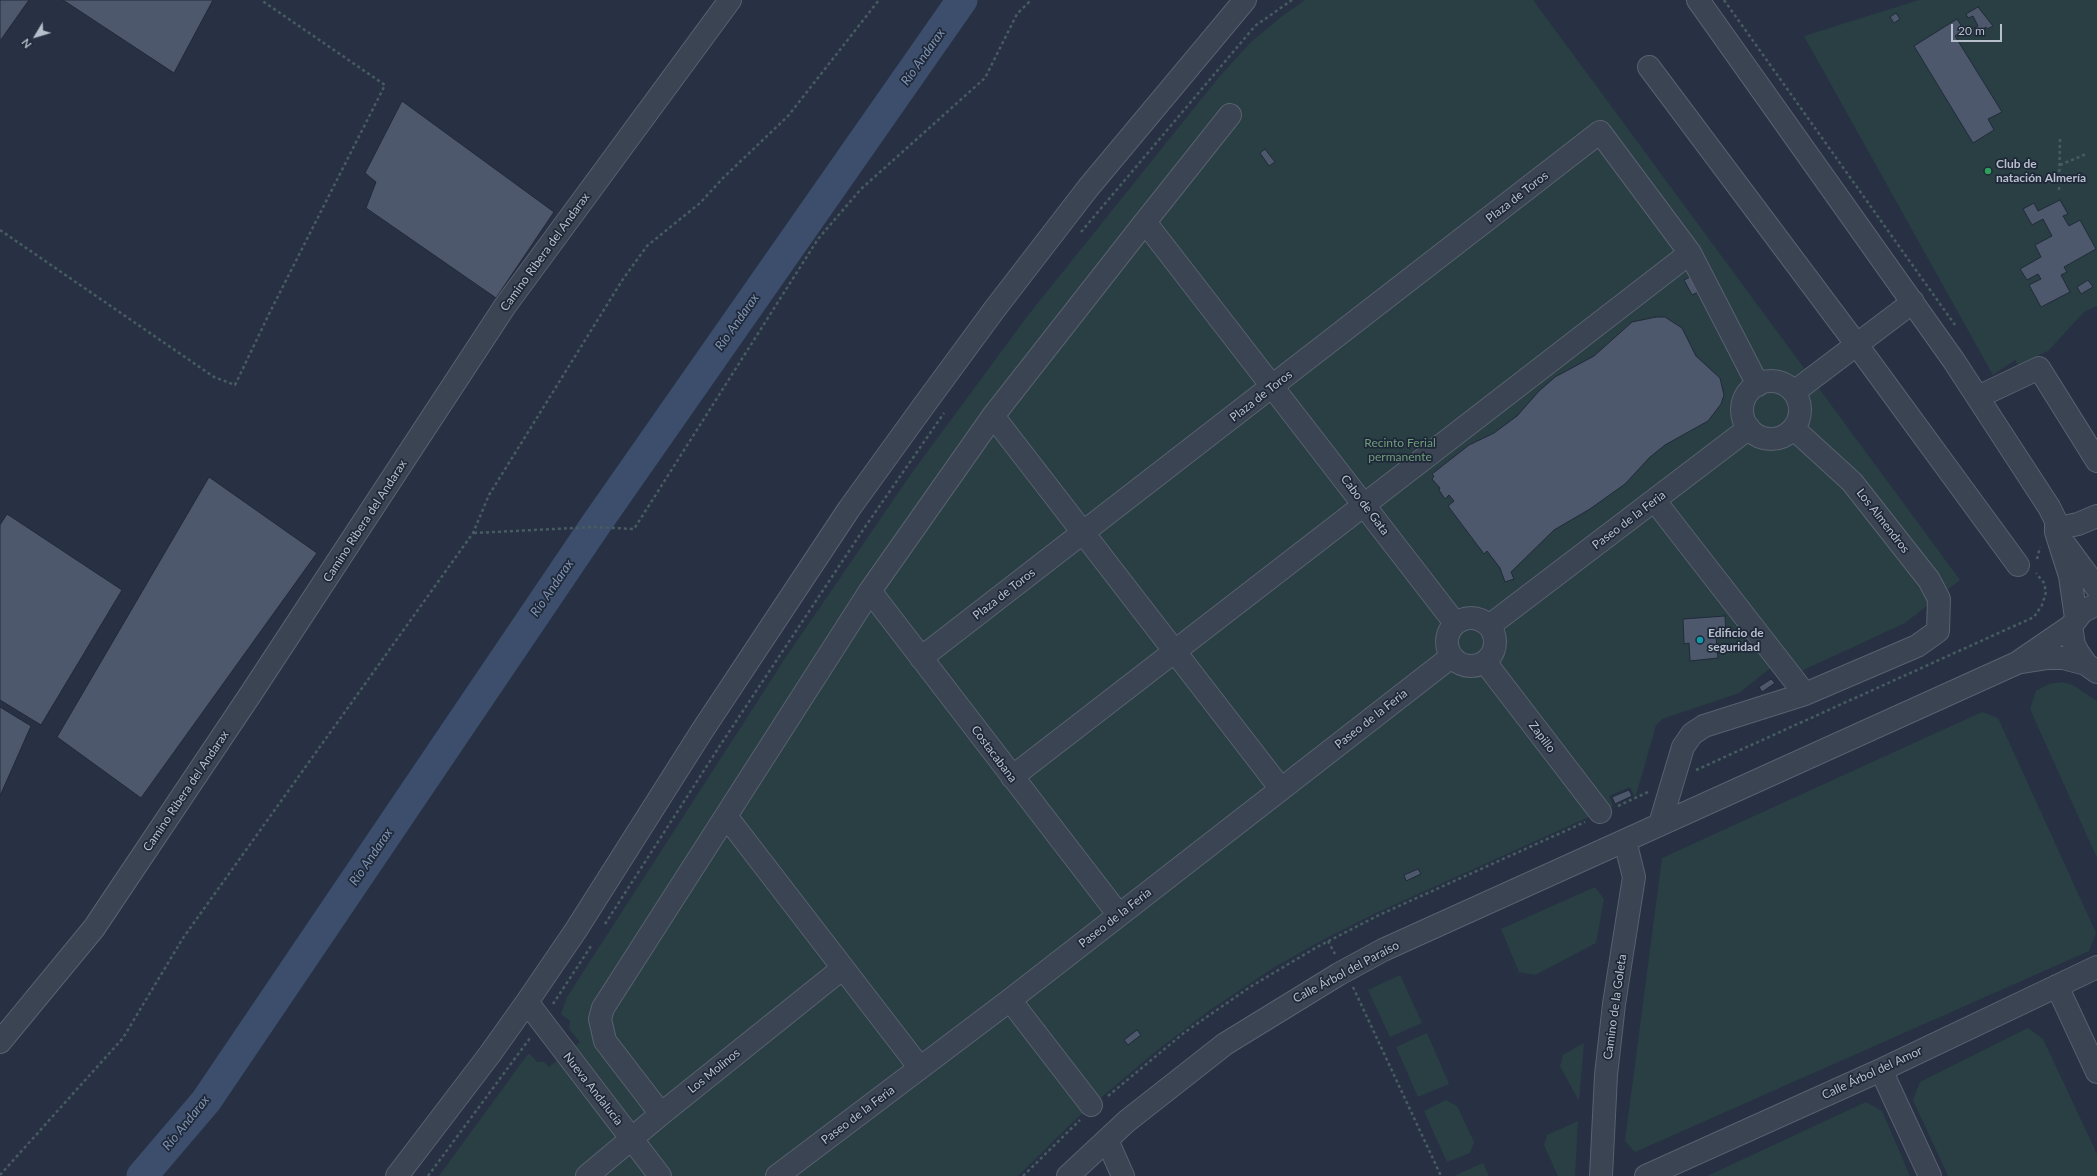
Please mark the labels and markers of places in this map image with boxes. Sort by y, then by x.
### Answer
place label: Club de natación Almería [1996,157,2086,185]
marker: Club de natación Almería [1983,166,1993,176]
place label: Edificio de seguridad [1708,626,1764,654]
marker: Edificio de seguridad [1695,635,1705,645]

